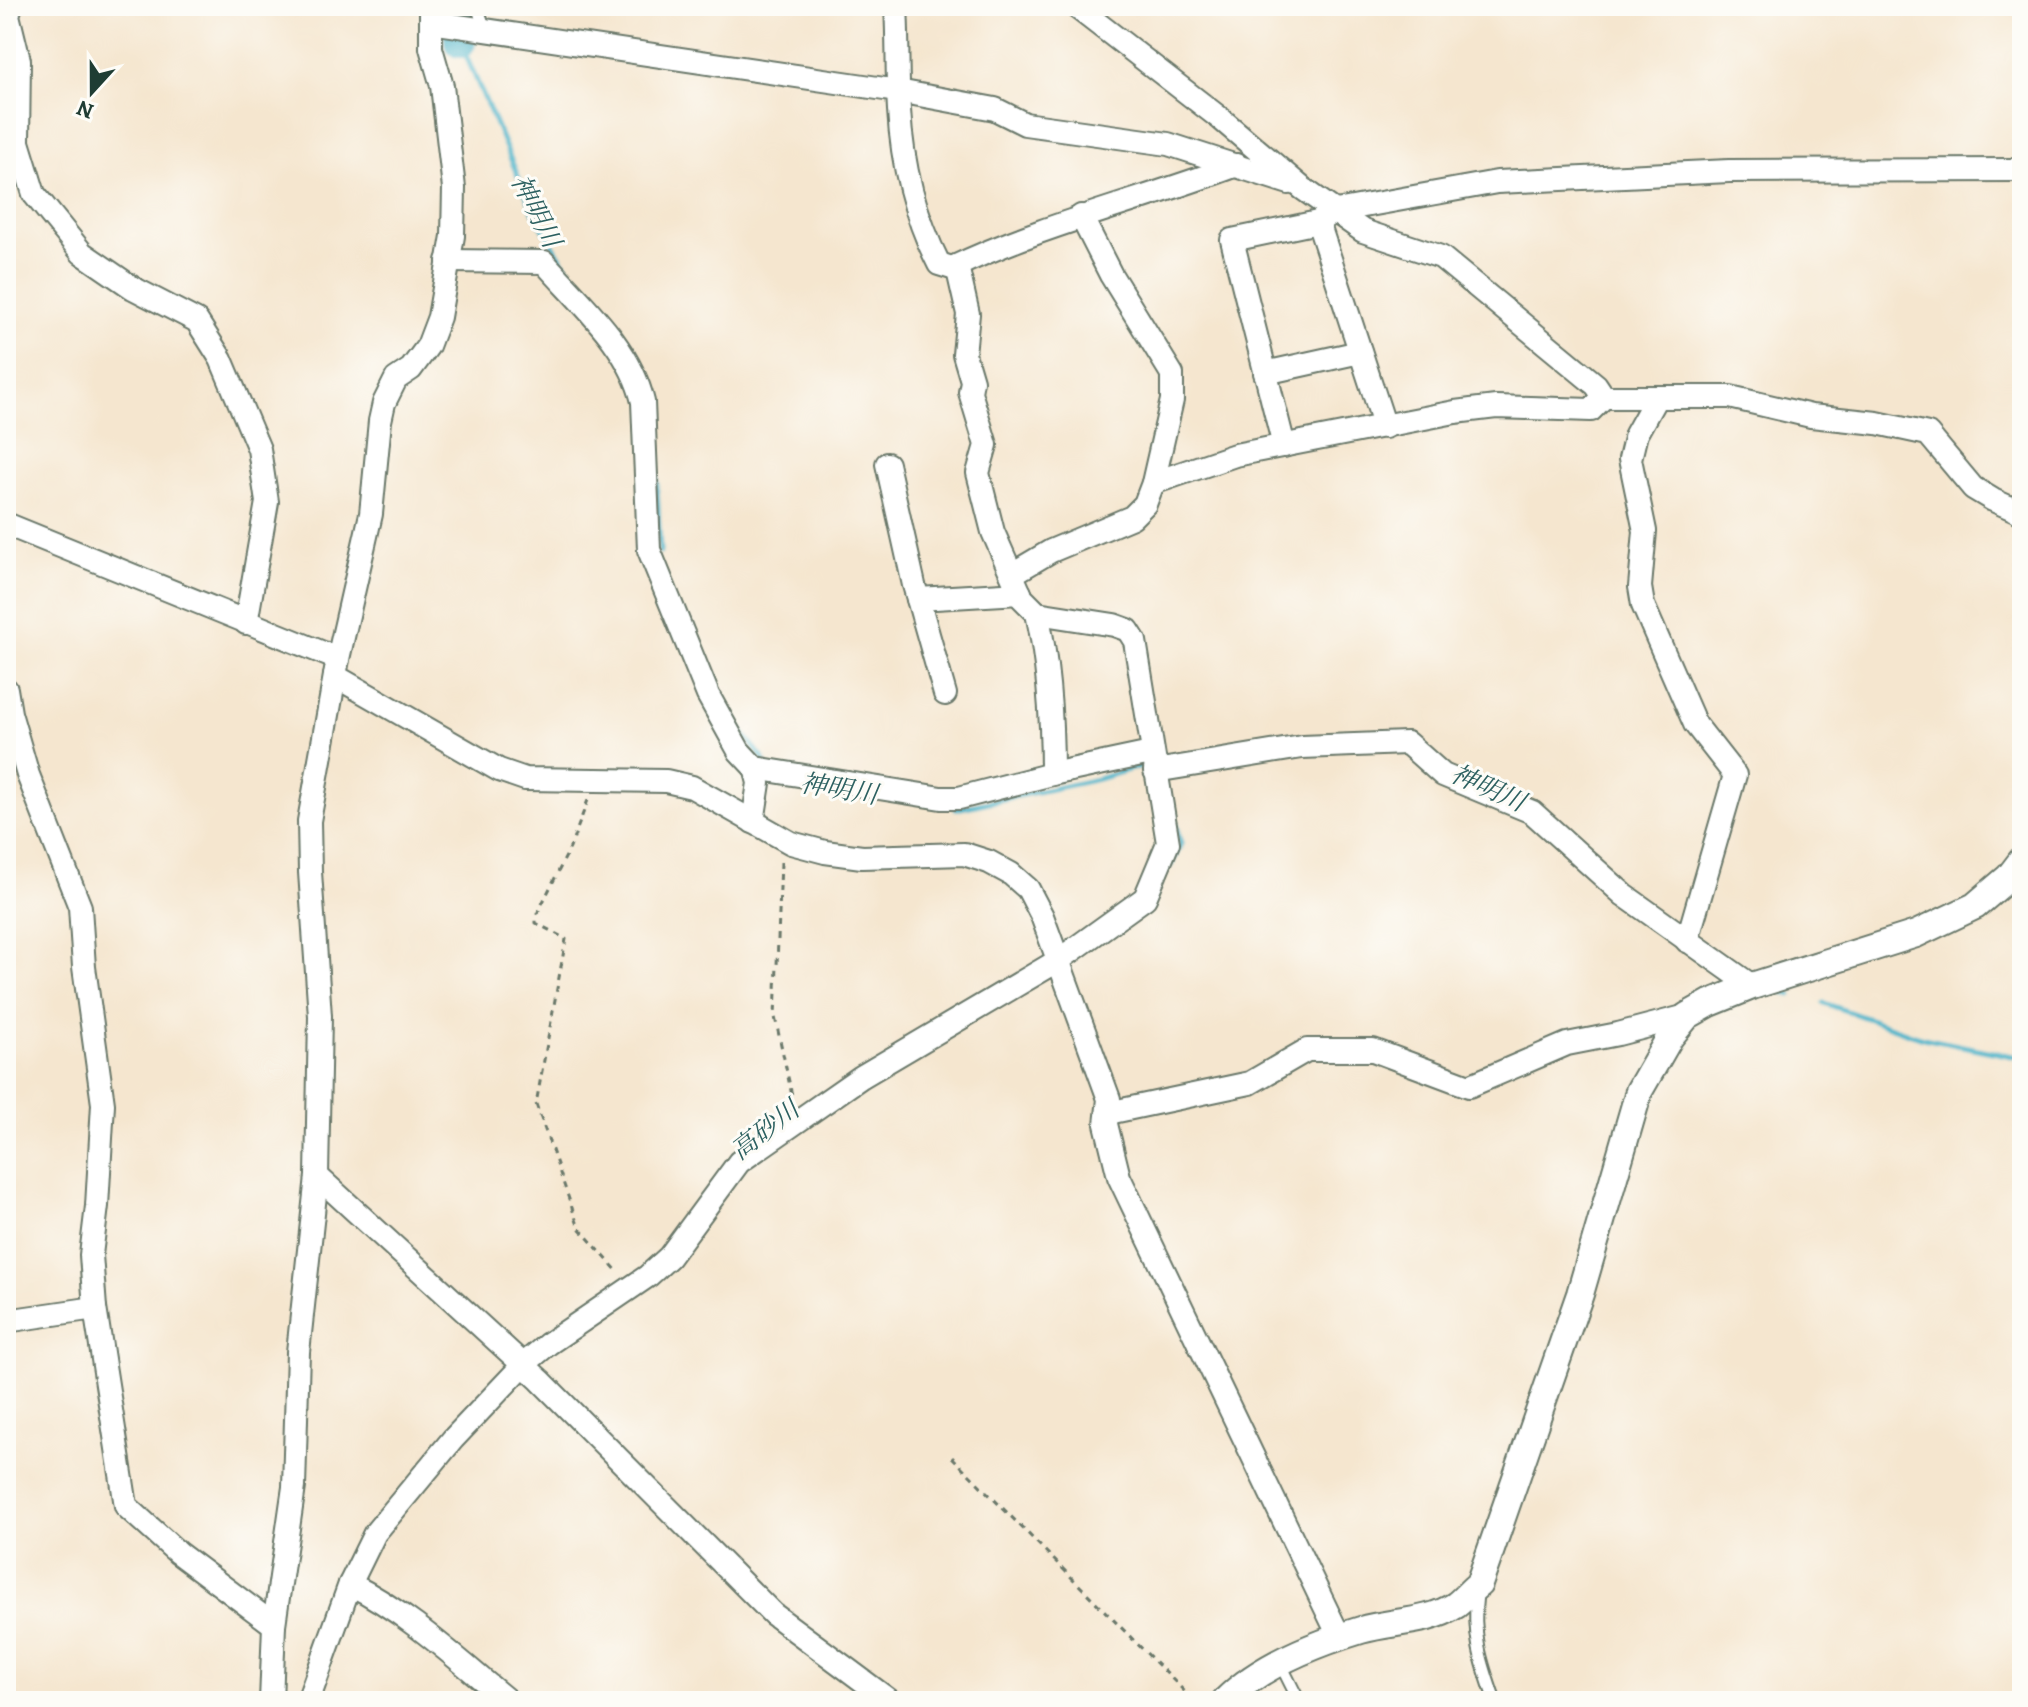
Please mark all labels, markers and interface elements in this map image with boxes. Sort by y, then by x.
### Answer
north arrow [52,52,132,132]
text: N [72,93,98,127]
water label: 神明川 [503,168,571,256]
water label: 神明川 [1445,756,1533,821]
water label: 神明川 [798,766,883,813]
water label: 高砂川 [723,1090,809,1168]

